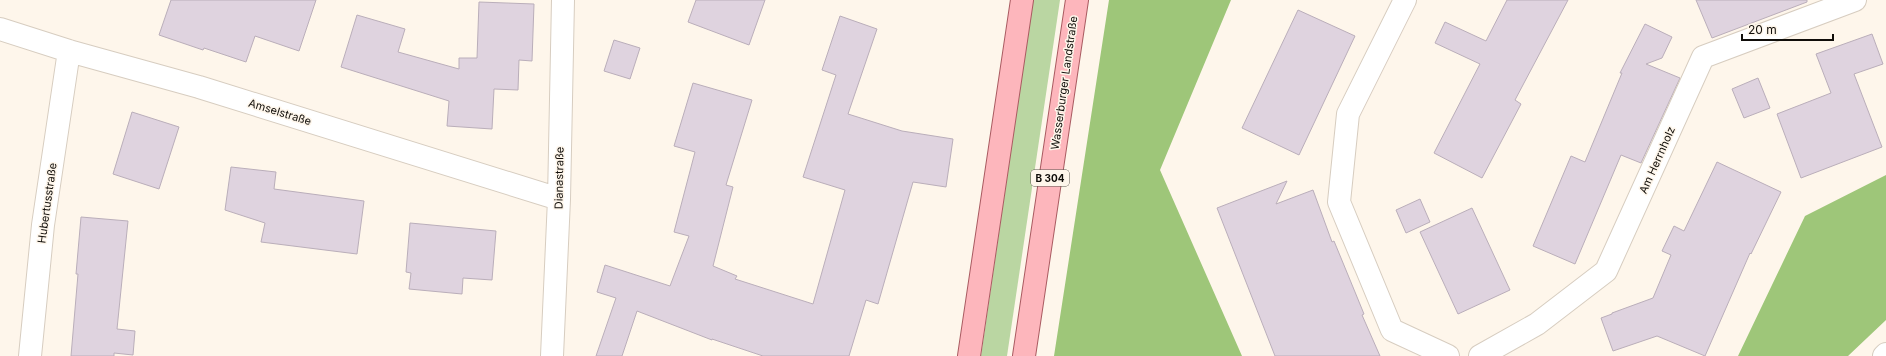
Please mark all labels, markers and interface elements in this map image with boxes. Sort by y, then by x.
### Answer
street label: Wasserburger Landstraße [1048,15,1080,151]
scale bar [1742,16,1833,42]
text: 20 m [1748,22,1777,37]
street label: Amselstraße [247,96,313,128]
street label: Am Herrnholz [1636,124,1678,196]
street label: Dianastraße [551,147,567,209]
street label: Hubertusstraße [34,162,60,244]
road number: B 304 [1031,170,1069,186]

